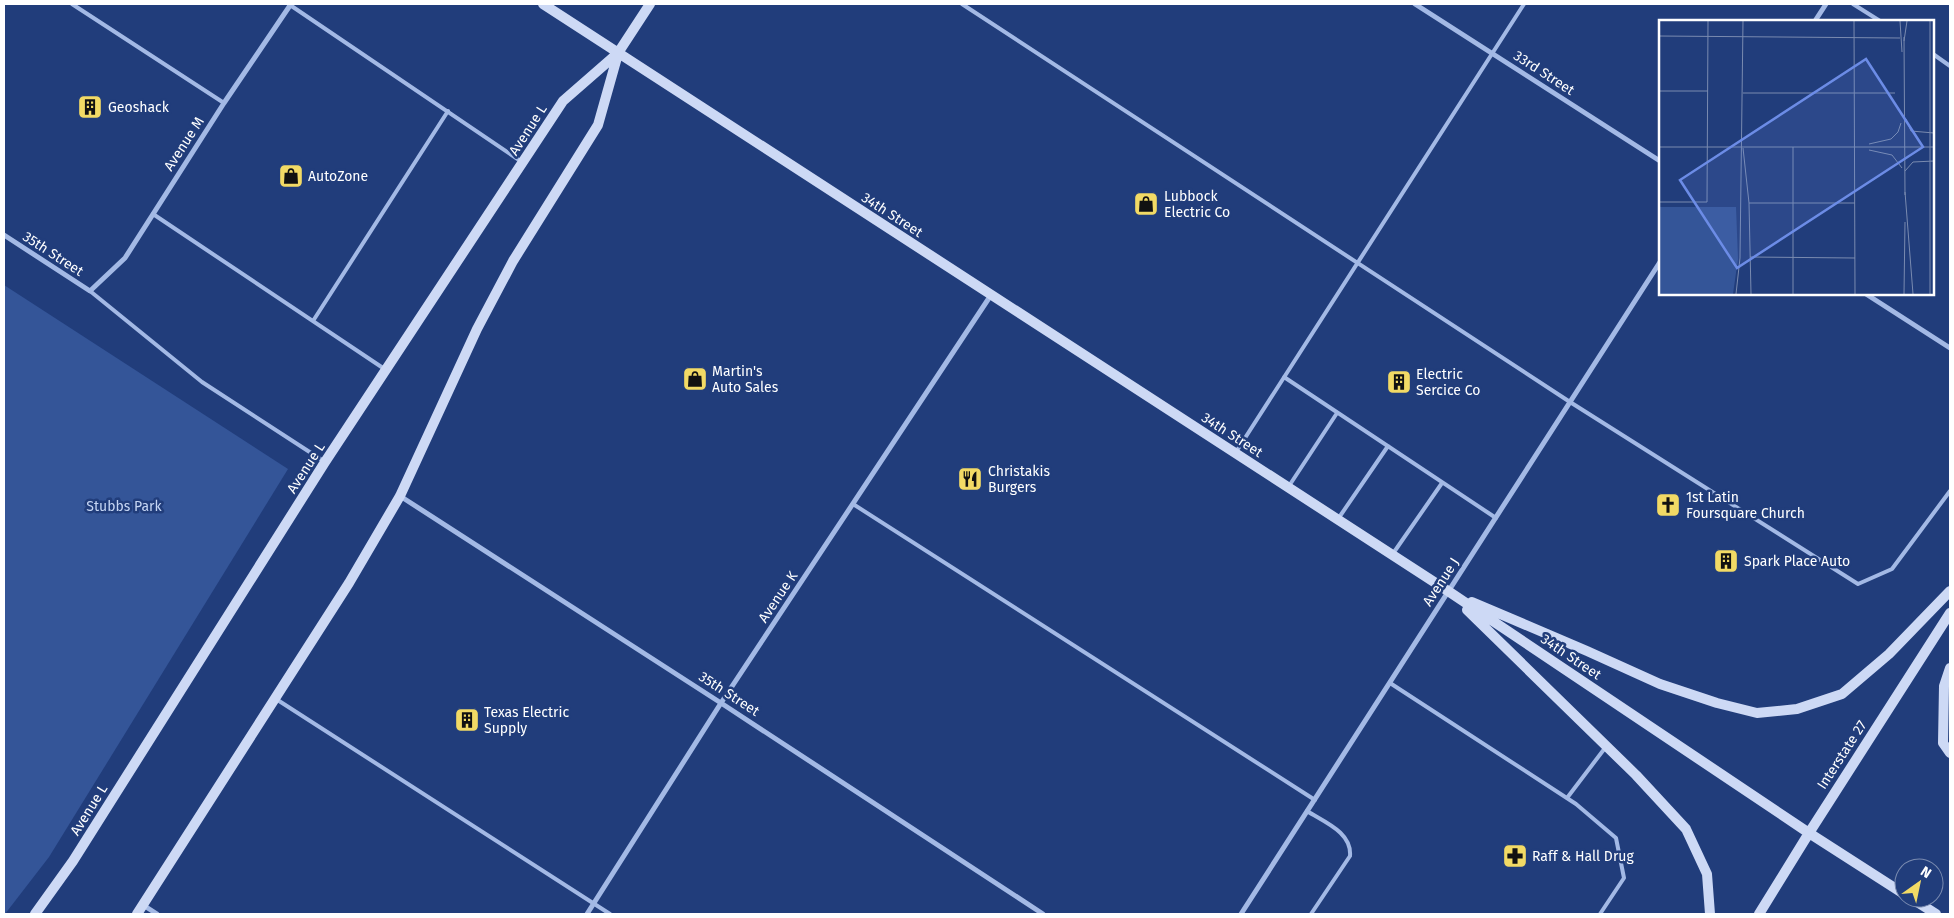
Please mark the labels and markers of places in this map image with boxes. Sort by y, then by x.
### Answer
building icon: Geoshack [77,94,103,120]
place label: Geoshack [108,99,170,116]
shop icon: AutoZone [278,163,304,189]
place label: AutoZone [308,168,368,185]
place label: Lubbock Electric Co [1164,188,1230,221]
shop icon: Lubbock Electric Co [1133,191,1159,217]
place label: Martin's Auto Sales [712,363,779,396]
shop icon: Martin's Auto Sales [682,366,708,392]
place label: Electric Sercice Co [1416,366,1480,399]
building icon: Electric Sercice Co [1386,369,1412,395]
place label: Christakis Burgers [988,463,1050,496]
restaurant icon: Christakis Burgers [957,466,983,492]
place label: 1st Latin Foursquare Church [1686,489,1805,522]
church icon: 1st Latin Foursquare Church [1655,492,1681,518]
building icon: Spark Place Auto [1713,548,1739,574]
place label: Spark Place Auto [1744,553,1850,570]
place label: Texas Electric Supply [484,704,569,737]
building icon: Texas Electric Supply [454,707,480,733]
pharmacy icon: Raff & Hall Drug [1502,843,1528,869]
place label: Raff & Hall Drug [1532,848,1634,865]

